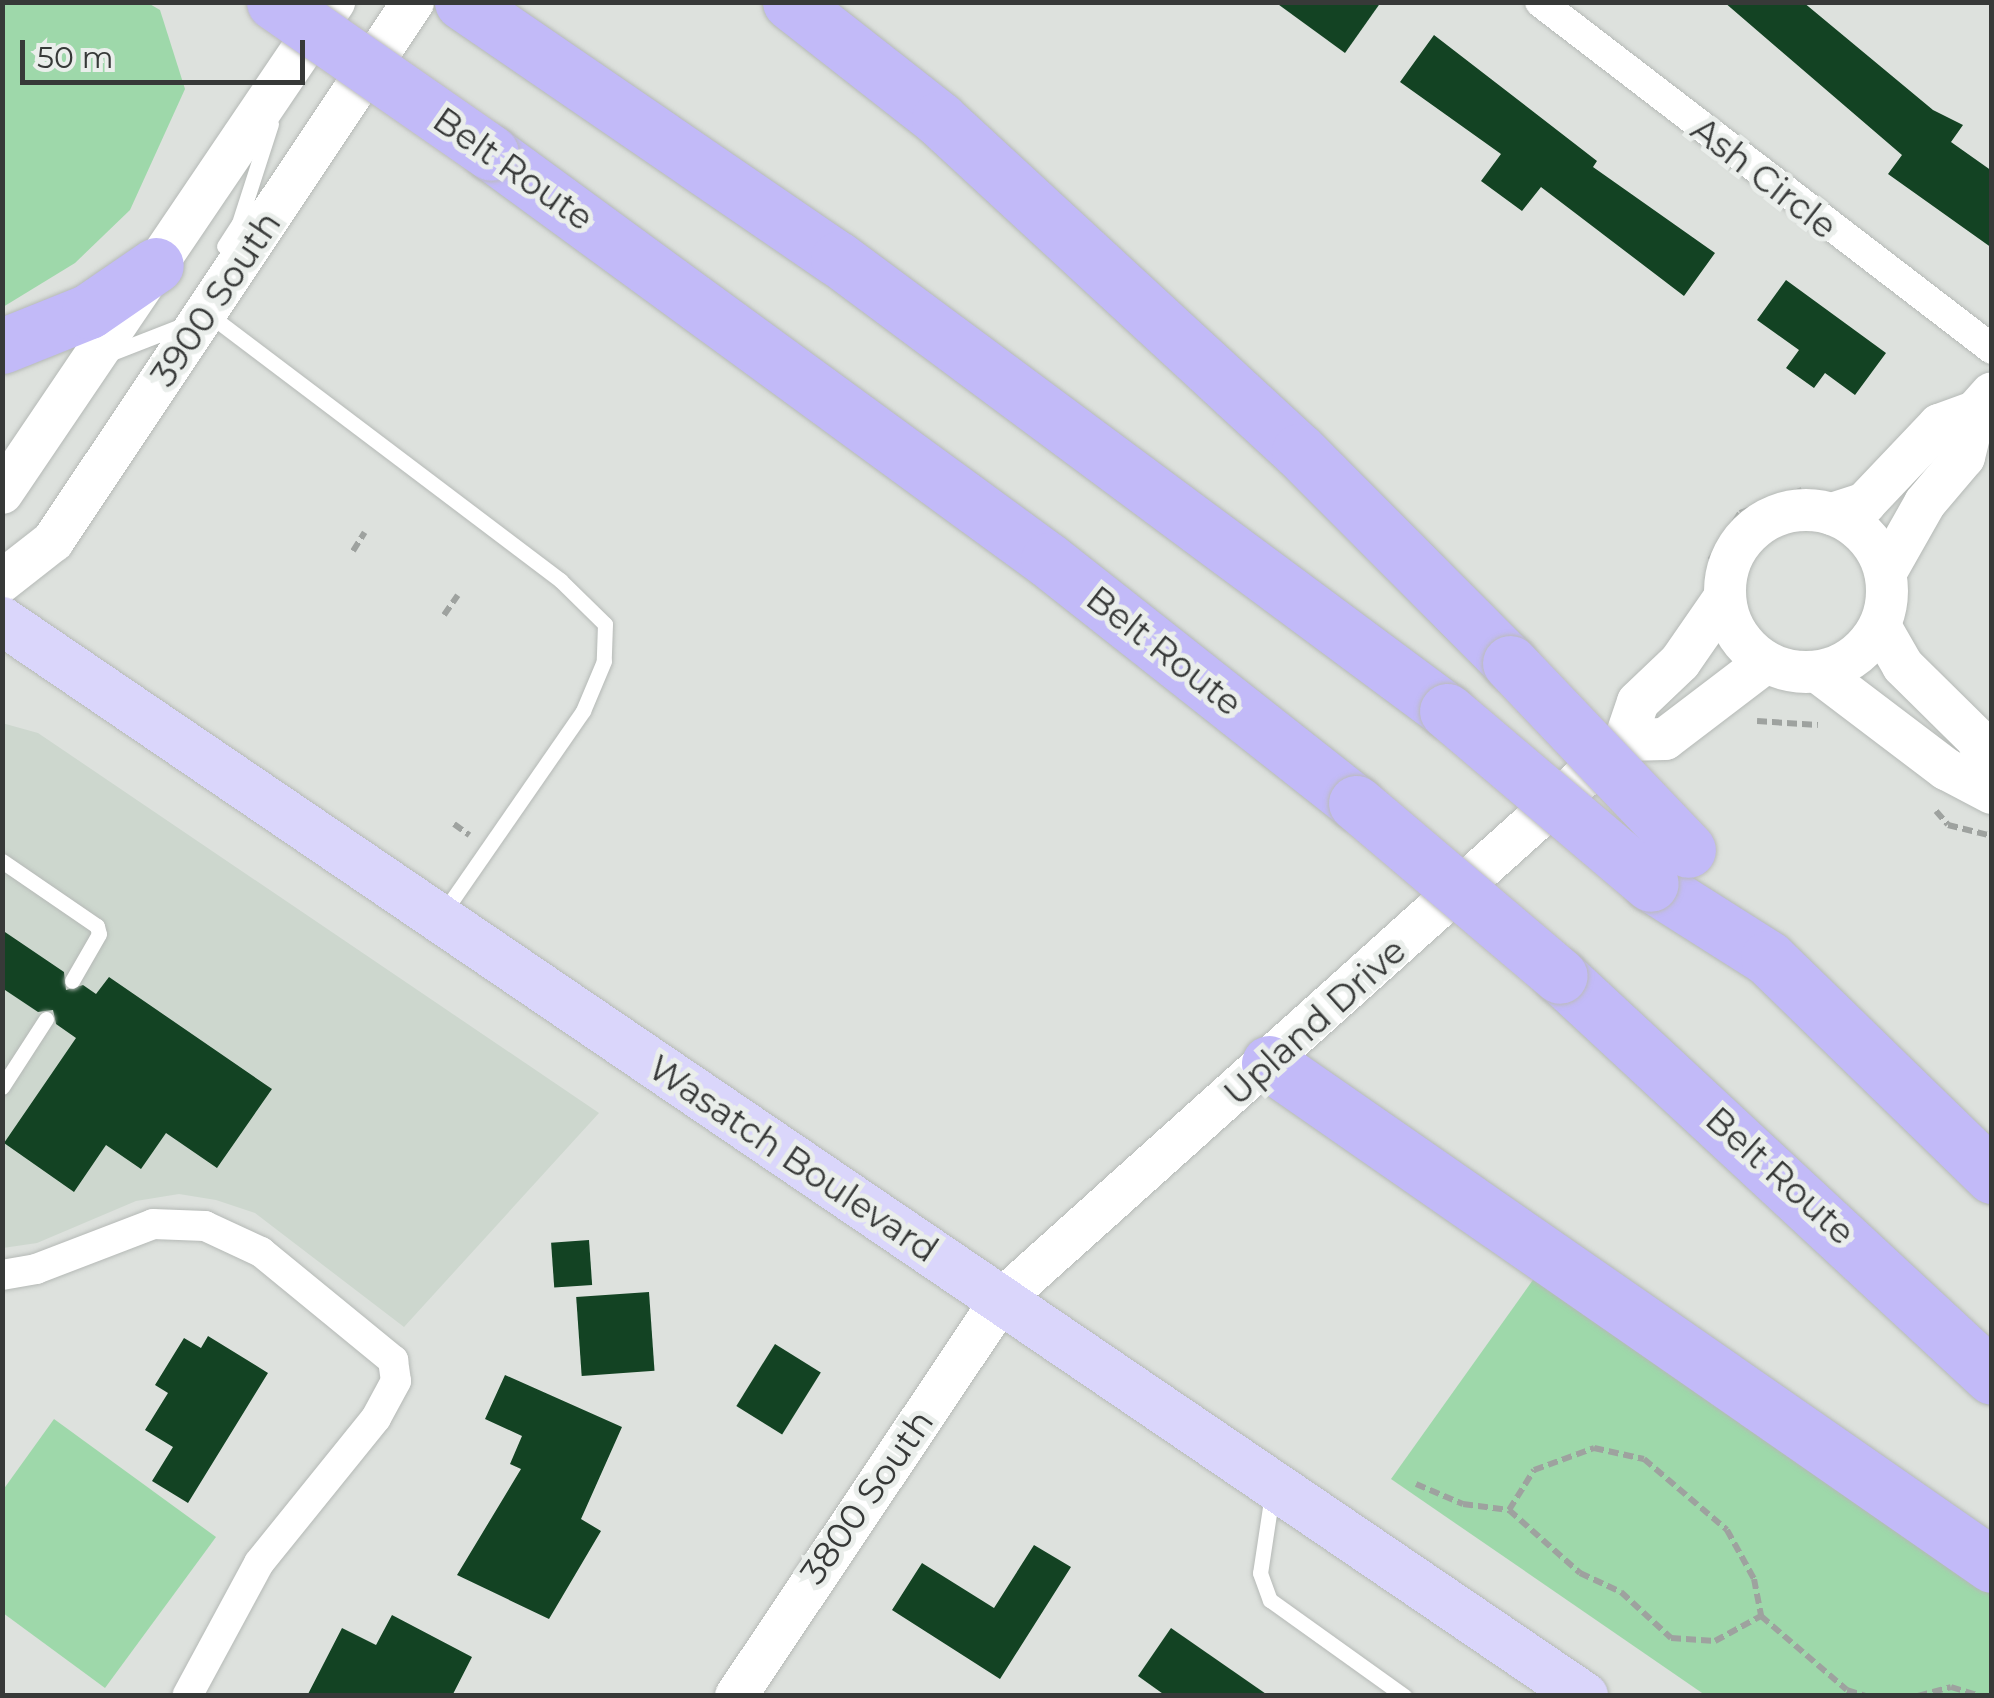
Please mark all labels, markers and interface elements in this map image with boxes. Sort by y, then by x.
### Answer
scale bar [25,20,310,82]
text: 50 m [37,39,114,76]
street label: Belt Route [425,99,601,239]
street label: Ash Circle [1683,108,1845,248]
street label: 3900 South [142,204,290,394]
street label: Belt Route [1078,577,1250,725]
street label: Upland Drive [1216,930,1414,1114]
street label: Wasatch Boulevard [641,1047,945,1271]
street label: Belt Route [1697,1098,1863,1254]
street label: 3800 South [792,1402,942,1592]

